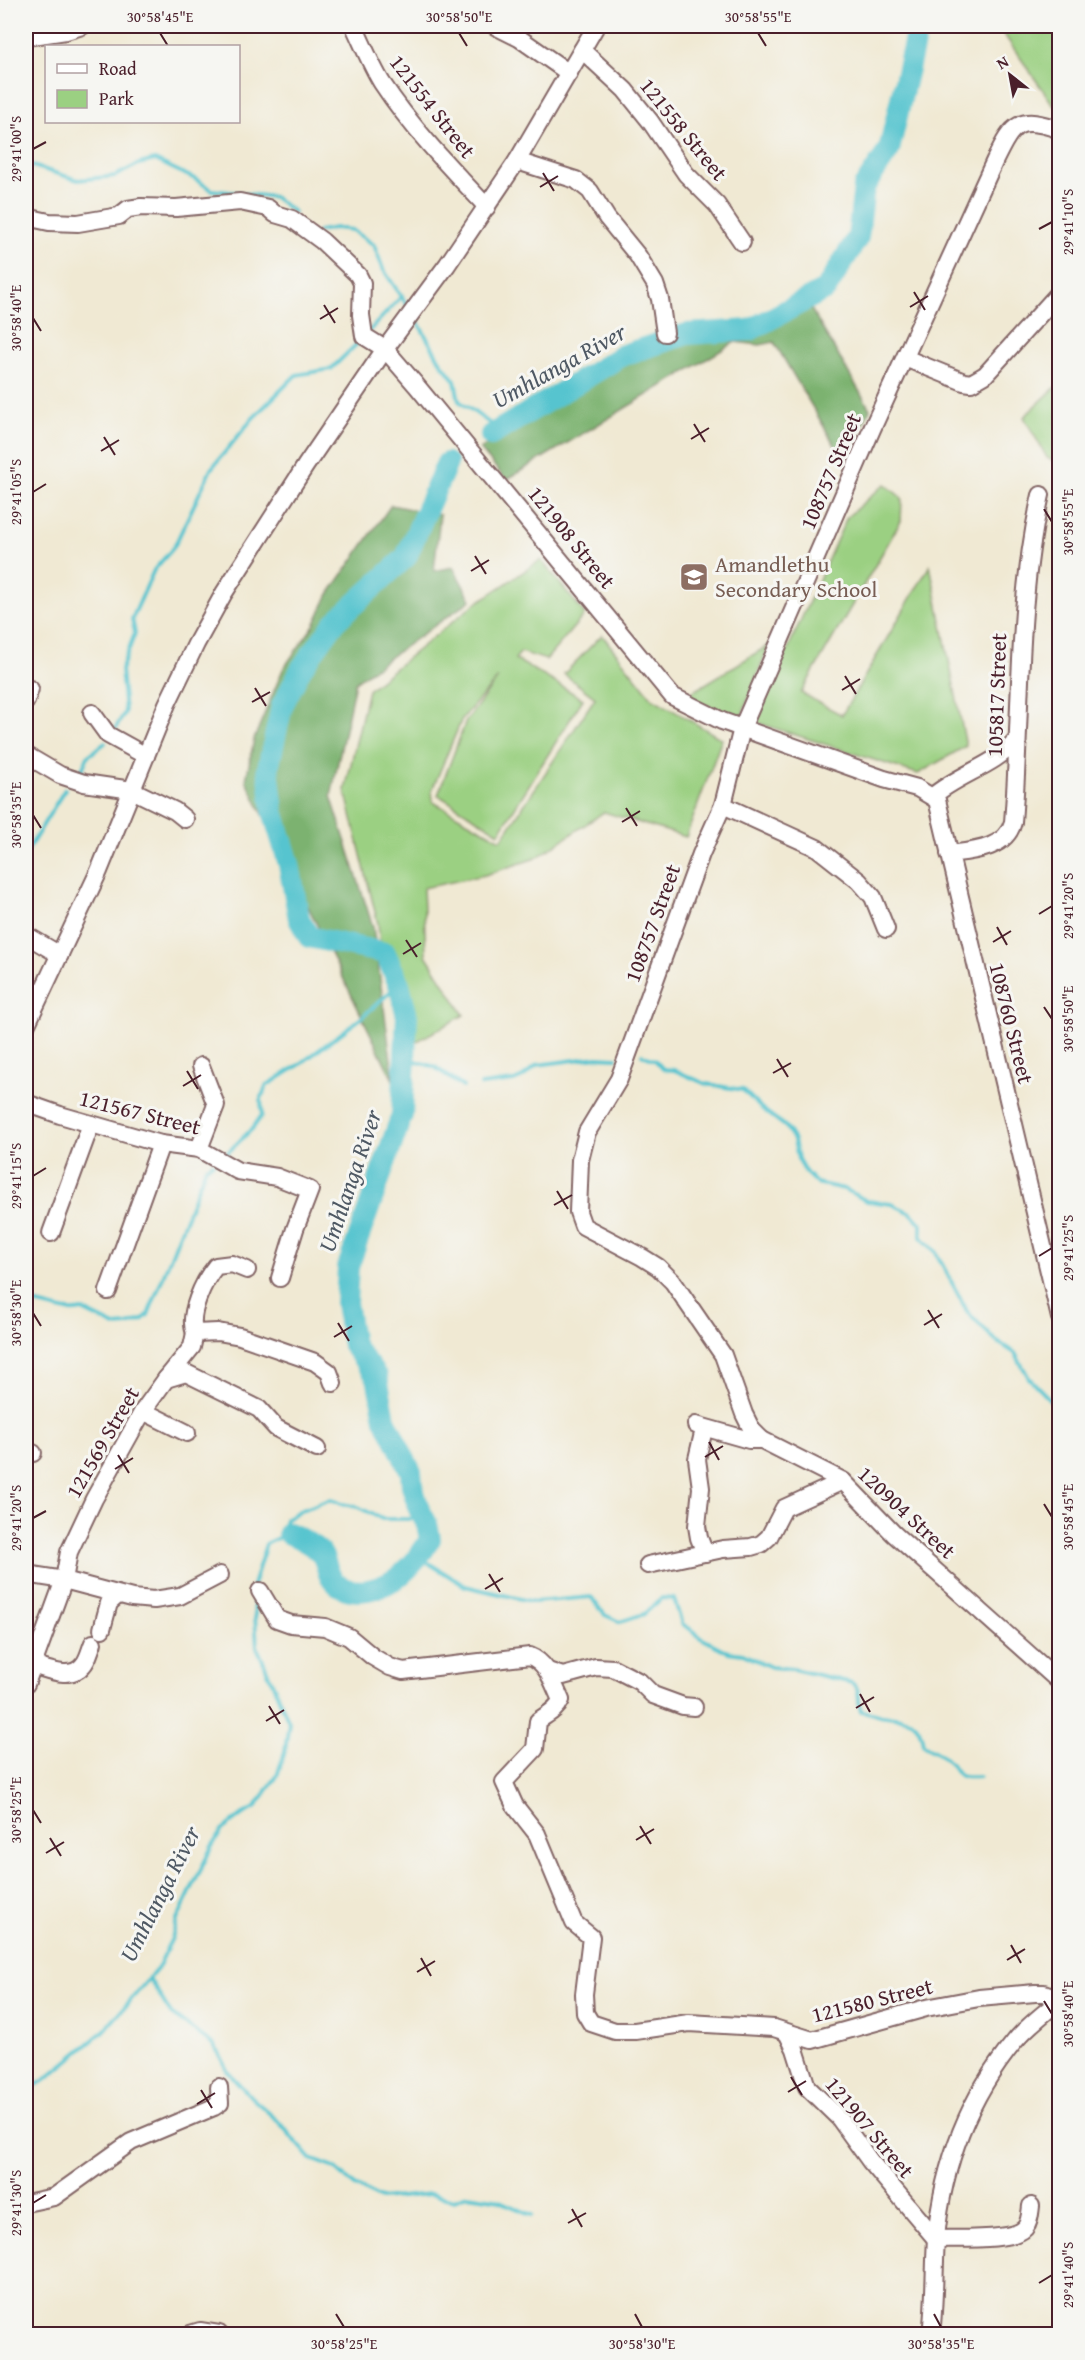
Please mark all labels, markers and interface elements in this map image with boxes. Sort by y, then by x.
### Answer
text: 30°58'45"E [127,6,194,27]
text: 30°58'50"E [426,6,493,27]
text: 30°58'55"E [725,6,792,27]
legend [45,45,240,123]
north arrow [980,45,1040,105]
street label: 121554 Street [382,47,484,165]
text: N [992,49,1013,75]
text: Road [99,55,137,82]
street label: 121558 Street [633,71,736,187]
text: Park [99,85,135,112]
text: 29°41'00"S [5,116,26,182]
text: 29°41'10"S [1057,189,1078,255]
text: 30°58'40"E [5,284,26,351]
water label: Umhlanga River [485,314,633,417]
street label: 108757 Street [791,407,869,534]
text: 29°41'05"S [5,459,26,525]
street label: 121908 Street [521,479,624,595]
text: 30°58'55"E [1057,488,1078,555]
place label: Amandlethu Secondary School [715,548,878,605]
school or university icon: Amandlethu Secondary School [678,561,710,593]
street label: 105817 Street [978,632,1014,758]
text: 30°58'35"E [5,781,26,848]
street label: 108757 Street [616,859,688,987]
text: 29°41'20"S [1057,873,1078,939]
street label: 108760 Street [981,959,1043,1087]
text: 30°58'50"E [1057,985,1078,1052]
street label: 121567 Street [76,1081,204,1143]
water label: Umhlanga River [309,1104,391,1257]
text: 29°41'15"S [5,1143,26,1209]
text: 29°41'25"S [1057,1215,1078,1281]
text: 30°58'30"E [5,1279,26,1346]
street label: 121569 Street [57,1380,147,1504]
street label: 120904 Street [851,1458,963,1566]
text: 30°58'45"E [1057,1483,1078,1550]
text: 29°41'20"S [5,1485,26,1551]
text: 30°58'25"E [5,1776,26,1843]
water label: Umhlanga River [110,1819,209,1968]
street label: 121580 Street [808,1969,936,2031]
text: 30°58'40"E [1057,1980,1078,2047]
street label: 121907 Street [818,2069,922,2185]
text: 29°41'30"S [5,2170,26,2236]
text: 29°41'40"S [1057,2242,1078,2308]
text: 30°58'25"E [311,2333,378,2354]
text: 30°58'30"E [609,2333,676,2354]
text: 30°58'35"E [908,2333,975,2354]

